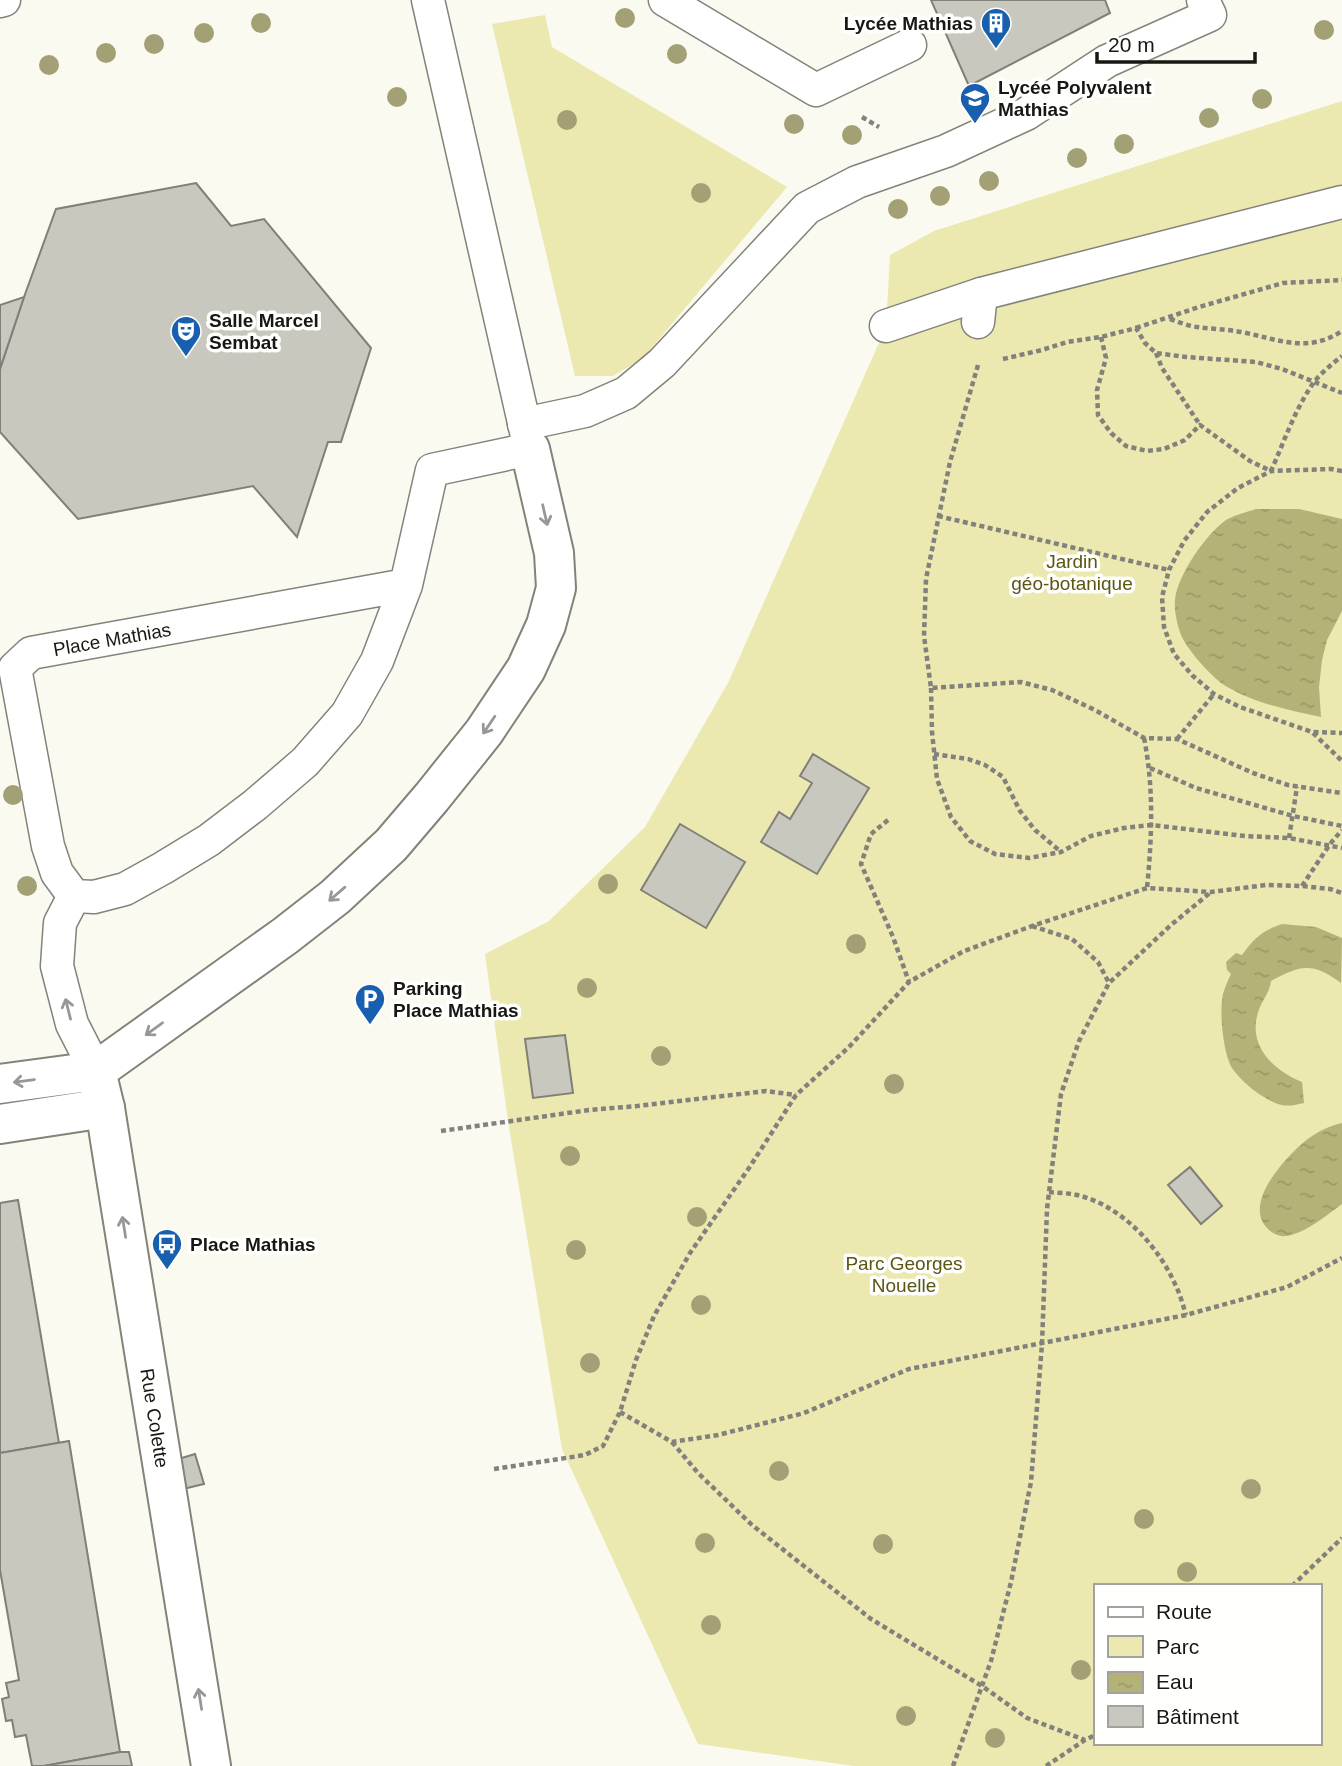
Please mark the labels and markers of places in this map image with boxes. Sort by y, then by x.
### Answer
building icon: Lycée Mathias [979,6,1013,50]
place label: Lycée Mathias [844,13,973,34]
place label: Lycée Polyvalent Mathias [998,77,1152,120]
school or university icon: Lycée Polyvalent Mathias [958,81,992,125]
place label: Salle Marcel Sembat [209,310,319,353]
theatre icon: Salle Marcel Sembat [169,314,203,358]
place label: Parking Place Mathias [393,978,519,1021]
parking icon: Parking Place Mathias [353,982,387,1026]
bus stop icon: Place Mathias [150,1227,184,1271]
place label: Place Mathias [190,1234,316,1255]

